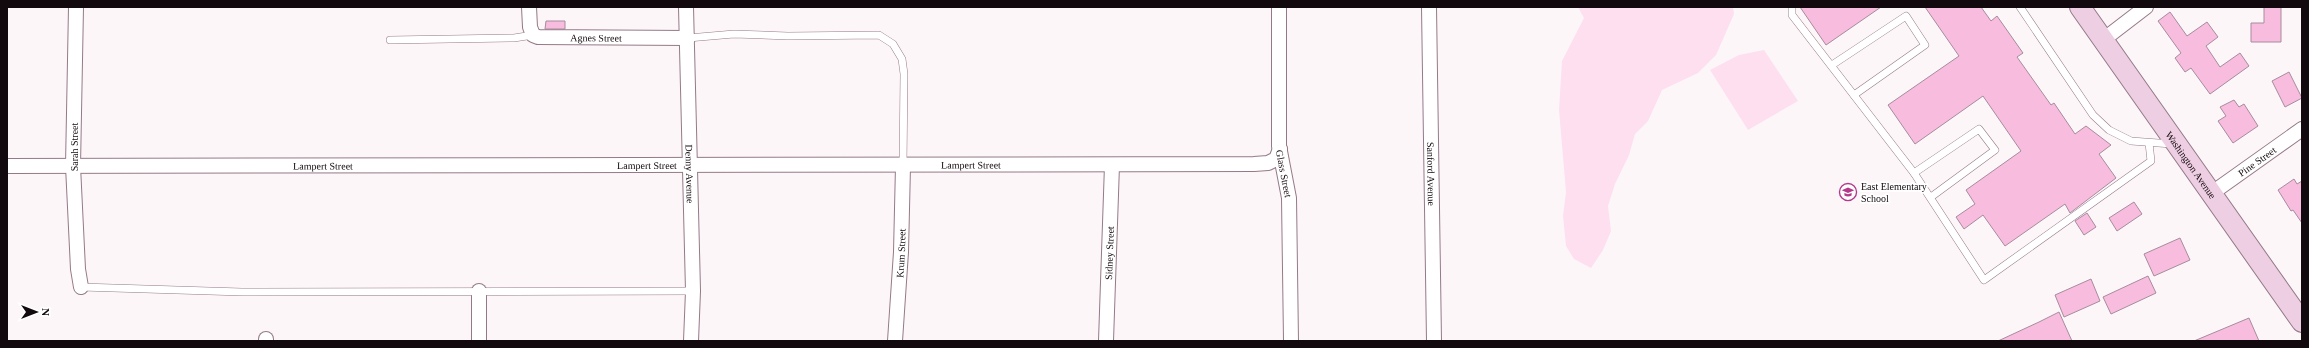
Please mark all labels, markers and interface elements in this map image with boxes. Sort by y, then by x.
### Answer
street label: Agnes Street [570,32,622,43]
street label: Sarah Street [69,122,80,171]
street label: Washington Avenue [2164,129,2219,201]
street label: Sanford Avenue [1426,142,1437,207]
street label: Denny Avenue [684,144,696,204]
street label: Pine Street [2236,144,2278,178]
street label: Glass Street [1274,149,1294,198]
street label: Lampert Street [617,159,677,171]
street label: Lampert Street [941,159,1001,170]
street label: Lampert Street [293,160,353,171]
place label: East Elementary School [1861,181,1927,204]
school or university icon: East Elementary School [1838,182,1858,202]
street label: Sidney Street [1103,226,1115,280]
street label: Krum Street [894,228,907,278]
north arrow [16,292,56,332]
text: N [40,308,52,316]

